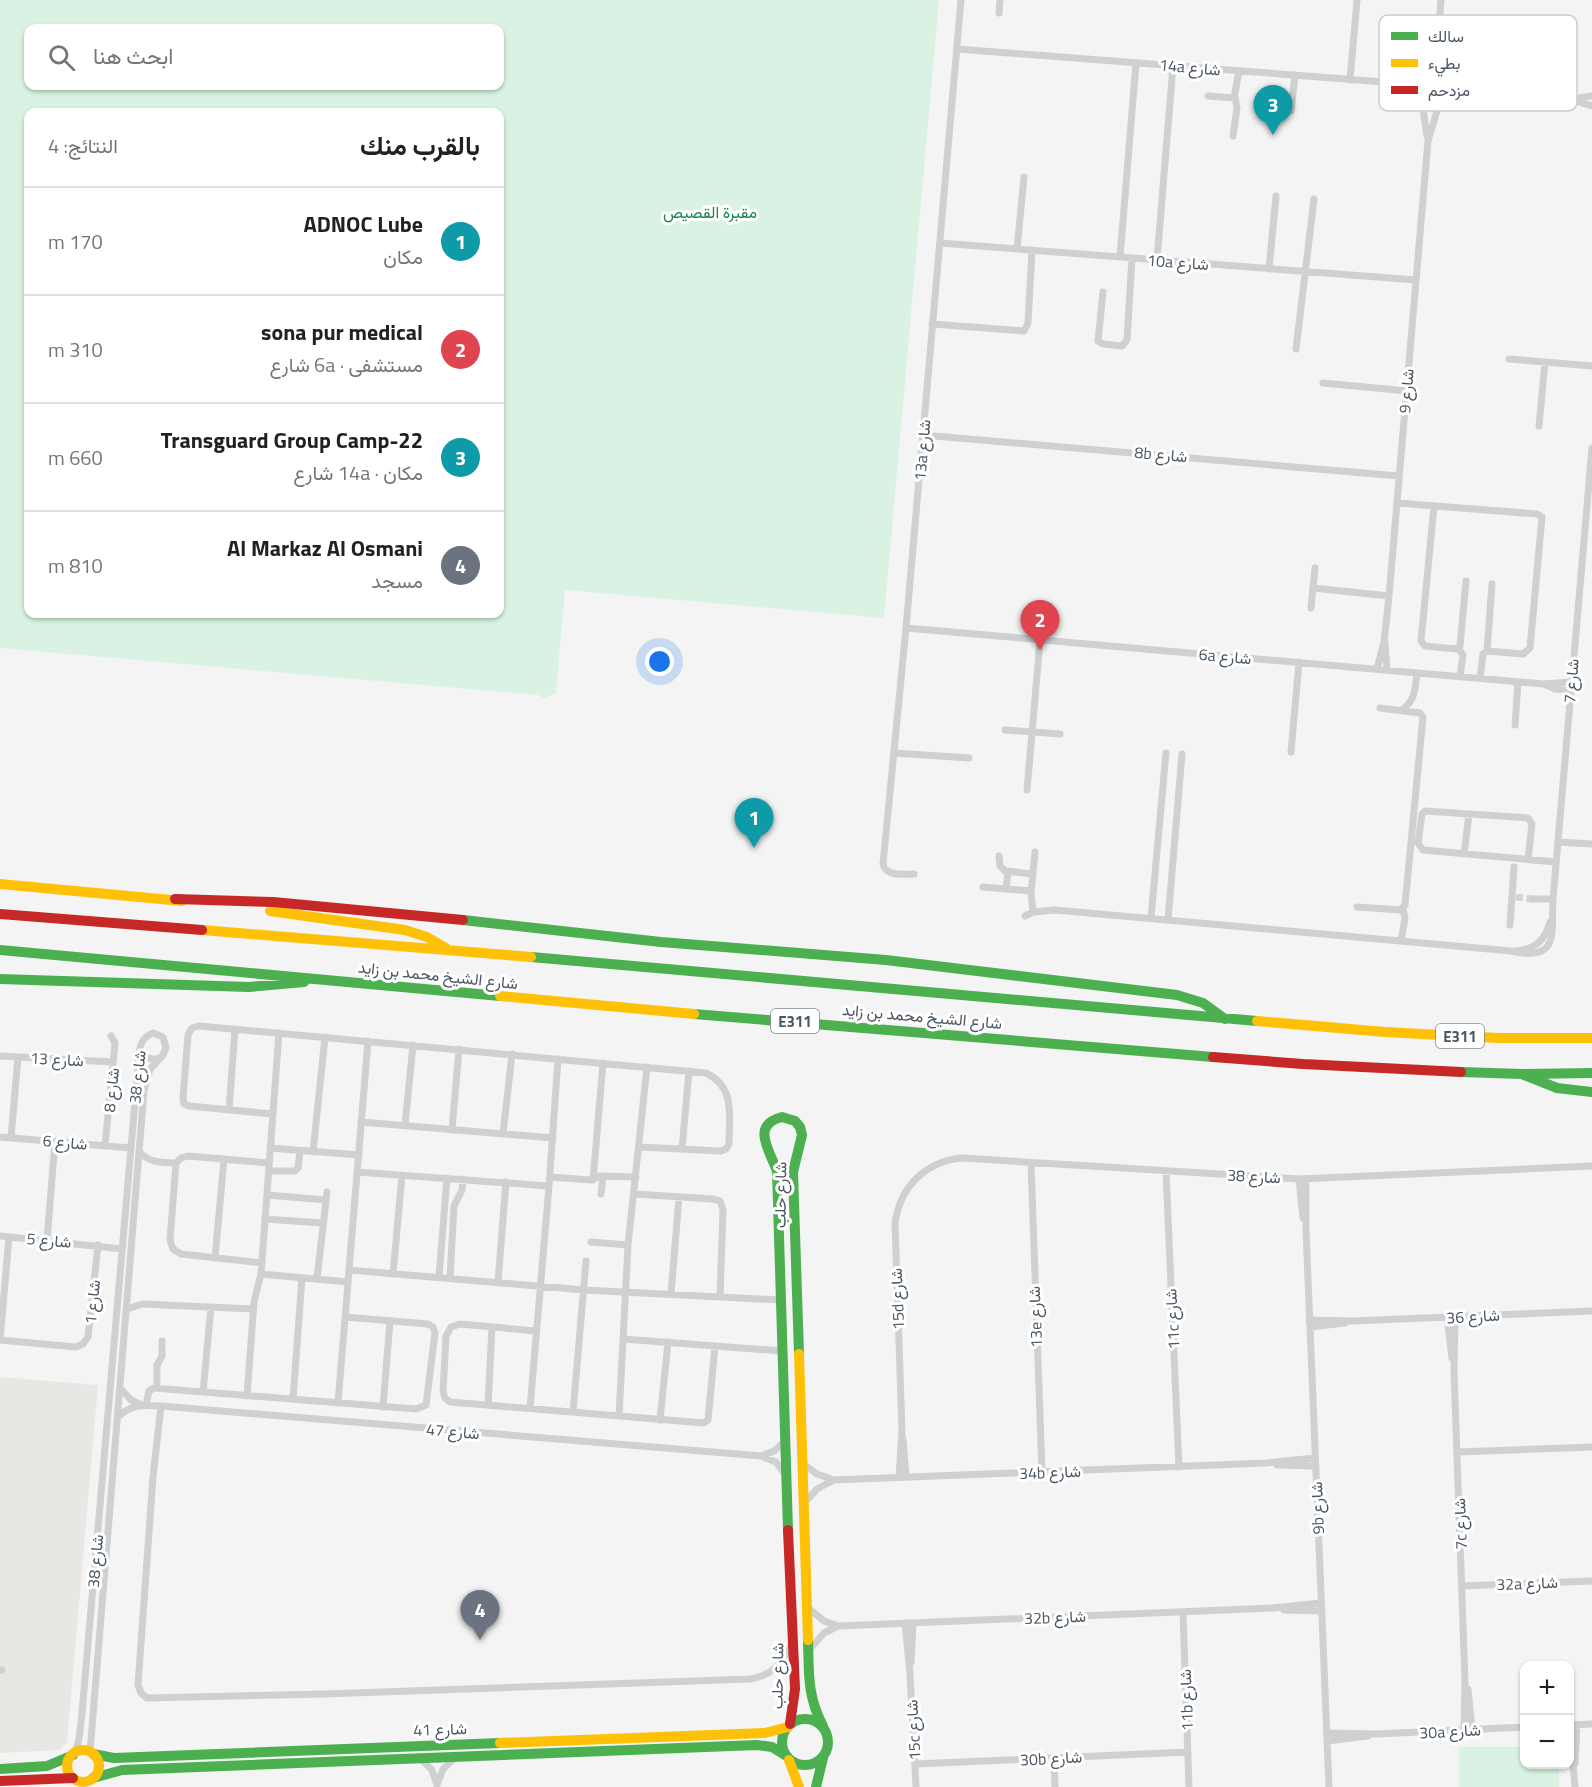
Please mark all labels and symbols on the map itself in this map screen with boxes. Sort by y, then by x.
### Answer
legend [1379,15,1577,111]
text: سالك [1428,24,1464,48]
text: بطيء [1428,51,1460,77]
street label: 14a شارع [1158,52,1222,82]
text: مزدحم [1428,78,1470,102]
pin: 3 [1254,86,1292,135]
park label: مقبرة القصيص [663,200,757,224]
street label: 10a شارع [1146,248,1210,276]
street label: شارع 9 [1392,368,1420,414]
street label: 13a شارع [907,418,937,482]
street label: 8b شارع [1134,440,1188,468]
pin: 2 [1020,600,1060,650]
street label: 6a شارع [1198,642,1252,670]
your location [645,647,674,676]
street label: شارع 7 [1557,658,1585,704]
pin: 1 [734,798,774,848]
street label: شارع الشيخ محمد بن زايد [357,955,519,995]
street label: شارع الشيخ محمد بن زايد [841,997,1003,1035]
road number: E311 [771,1009,819,1033]
road number: E311 [1436,1024,1484,1048]
street label: شارع 13 [30,1046,84,1072]
street label: شارع 38 [122,1049,152,1105]
street label: شارع 8 [97,1067,125,1113]
street label: شارع 6 [42,1128,88,1156]
street label: شارع حلب [767,1162,793,1228]
street label: شارع 38 [1227,1163,1281,1189]
street label: شارع 5 [26,1226,72,1254]
street label: 15d شارع [884,1268,910,1330]
street label: شارع 1 [78,1279,106,1325]
street label: 13e شارع [1022,1286,1048,1348]
street label: 11c شارع [1158,1288,1186,1350]
street label: شارع 36 [1446,1303,1500,1329]
street label: شارع 47 [425,1417,481,1445]
street label: 34b شارع [1019,1459,1081,1485]
street label: 9b شارع [1304,1481,1330,1535]
street label: 7c شارع [1447,1498,1473,1550]
street label: شارع 38 [81,1533,109,1589]
street label: 32a شارع [1496,1570,1558,1596]
pin: 4 [460,1590,500,1640]
street label: 32b شارع [1024,1604,1086,1630]
street label: شارع حلب [764,1643,790,1709]
street label: 11b شارع [1173,1669,1199,1731]
street label: 15c شارع [899,1699,927,1761]
street label: شارع 41 [413,1716,467,1742]
street label: 30a شارع [1419,1717,1481,1745]
street label: 30b شارع [1019,1744,1083,1772]

